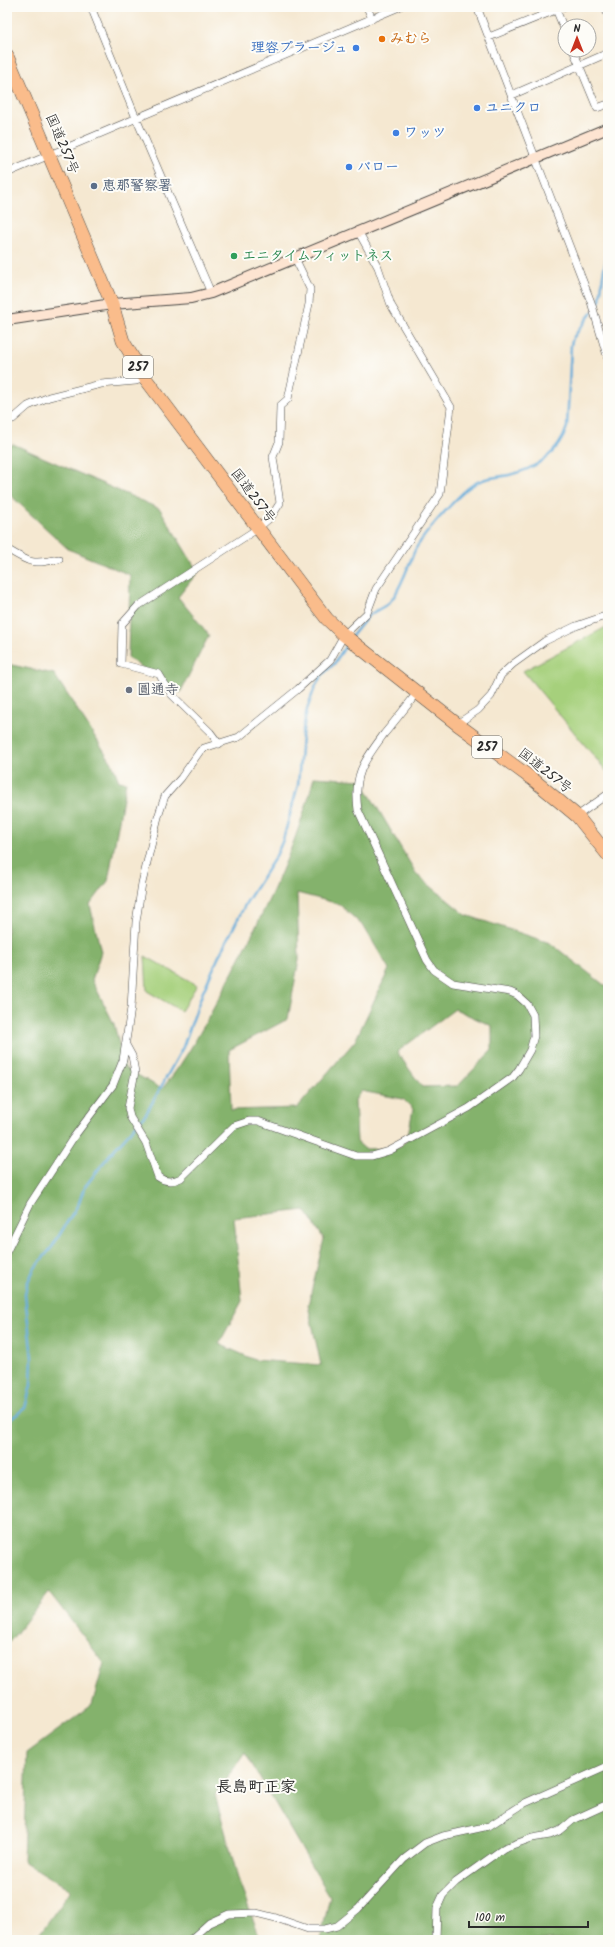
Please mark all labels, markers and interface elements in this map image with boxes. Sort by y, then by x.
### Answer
north arrow [557,18,597,58]
text: N [574,20,581,38]
place label: みむら [390,28,432,50]
marker: みむら [377,34,387,44]
place label: 理容プラージュ [251,37,348,59]
marker: 理容プラージュ [351,43,361,53]
place label: ユニクロ [485,97,541,119]
marker: ユニクロ [472,103,482,113]
street label: 国道257号 [39,110,85,178]
place label: ワッツ [404,122,446,144]
marker: ワッツ [391,128,401,138]
place label: バロー [357,156,399,178]
marker: バロー [344,162,354,172]
place label: 恵那警察署 [102,175,172,197]
marker: 恵那警察署 [89,181,99,191]
place label: エニタイムフィットネス [242,245,393,267]
marker: エニタイムフィットネス [229,251,239,261]
road number: 257 [123,356,153,378]
street label: 国道257号 [225,464,281,528]
place label: 圓通寺 [137,679,179,701]
marker: 圓通寺 [124,685,134,695]
road number: 257 [472,736,502,758]
street label: 国道257号 [513,743,577,799]
district label: 長島町正家 [216,1775,296,1800]
scale bar [469,1903,588,1929]
text: 100 m [475,1908,506,1927]

